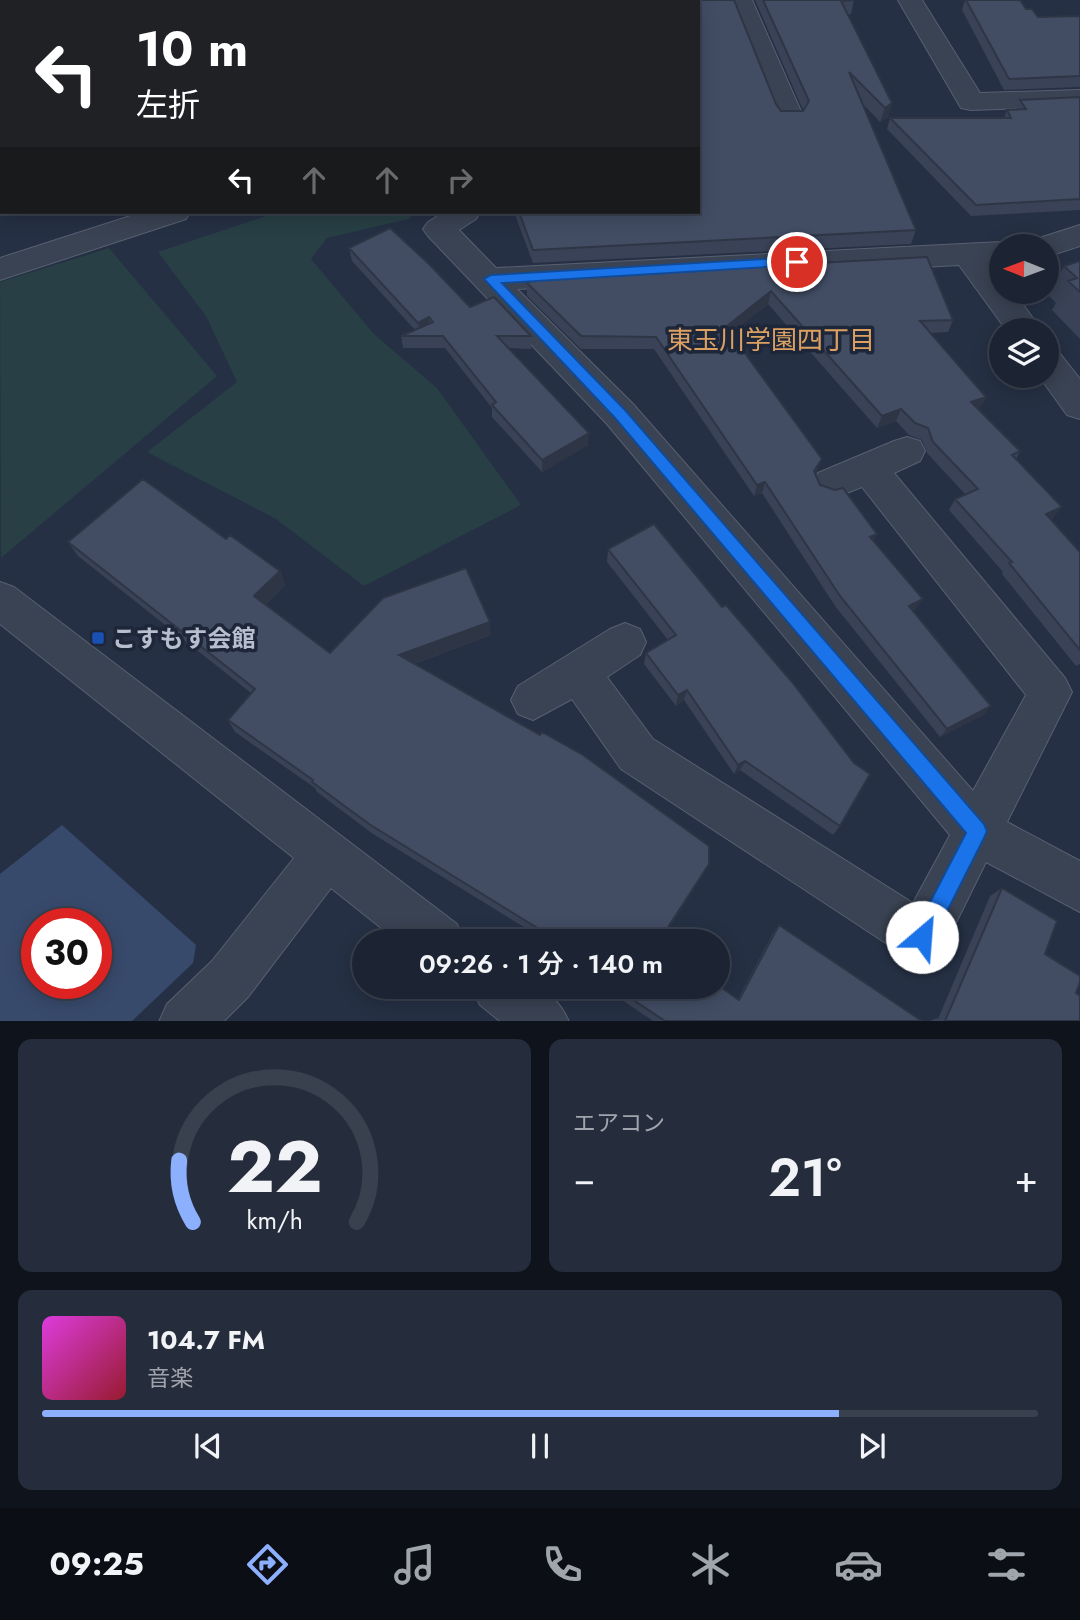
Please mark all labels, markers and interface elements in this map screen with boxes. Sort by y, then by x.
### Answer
text: 10 m [136,14,248,84]
icon: left [21,28,112,119]
text: 左折 [136,82,200,128]
icon: left [222,161,260,199]
icon: ahead [295,161,333,199]
icon: ahead [368,161,406,199]
icon: right [441,161,479,199]
pin [767,232,827,292]
north arrow [989,234,1059,304]
map controls [989,234,1059,388]
icon: arrive [778,243,816,281]
button: layers [989,318,1059,388]
district label: 東玉川学園四丁目 [667,321,875,359]
place label: こすもす会館 [112,621,256,656]
marker: こすもす会館 [90,630,106,646]
position arrow [885,900,959,974]
speed limit sign: 30 [21,908,112,999]
text: 09:26 · 1 分 · 140 m [419,945,663,983]
text: エアコン [573,1106,665,1140]
text: 22 [227,1114,322,1219]
text: 21° [768,1140,842,1216]
text: − [573,1151,595,1206]
text: + [1015,1151,1038,1206]
text: km/h [246,1201,303,1237]
text: 104.7 FM [147,1321,265,1359]
text: 音楽 [147,1361,193,1395]
icon: previous [189,1427,227,1465]
icon: pause [521,1427,559,1465]
icon: next [853,1427,891,1465]
icon: directions [243,1540,292,1589]
icon: music [390,1540,439,1589]
icon: phone [538,1540,587,1589]
icon: climate [686,1540,735,1589]
icon: car [834,1540,883,1589]
icon: filters [982,1540,1031,1589]
text: 09:25 [49,1541,144,1587]

